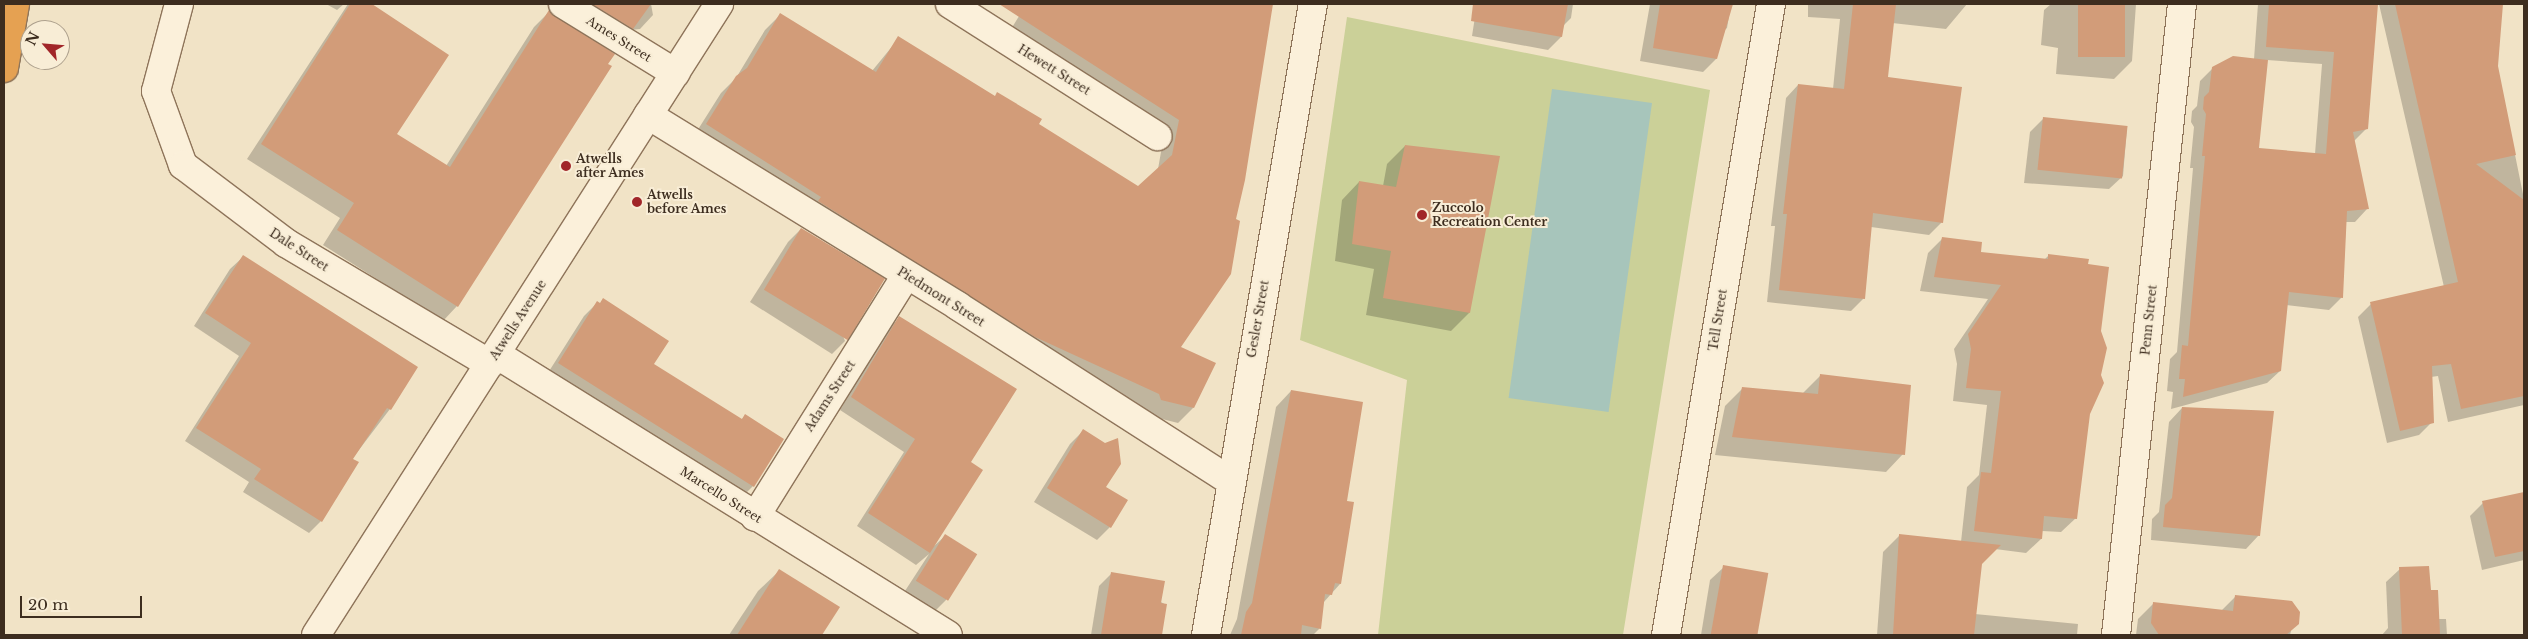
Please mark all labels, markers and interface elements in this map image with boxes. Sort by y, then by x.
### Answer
street label: Ames Street [584,13,654,65]
north arrow [20,20,70,70]
text: N [22,29,44,49]
street label: Hewett Street [1015,42,1093,98]
place label: Atwells after Ames [576,152,645,180]
marker: Atwells after Ames [560,160,572,172]
place label: Atwells before Ames [647,188,727,216]
marker: Atwells before Ames [631,196,643,208]
place label: Zuccolo Recreation Center [1432,201,1547,229]
marker: Zuccolo Recreation Center [1416,209,1428,221]
street label: Dale Street [267,226,331,274]
street label: Piedmont Street [895,264,987,330]
street label: Atwells Avenue [487,277,549,363]
street label: Gesler Street [1244,279,1272,359]
street label: Penn Street [2138,284,2160,356]
street label: Tell Street [1706,288,1730,352]
street label: Adams Street [802,358,858,434]
street label: Marcello Street [677,464,765,526]
scale bar [22,586,145,618]
text: 20 m [28,595,68,614]

